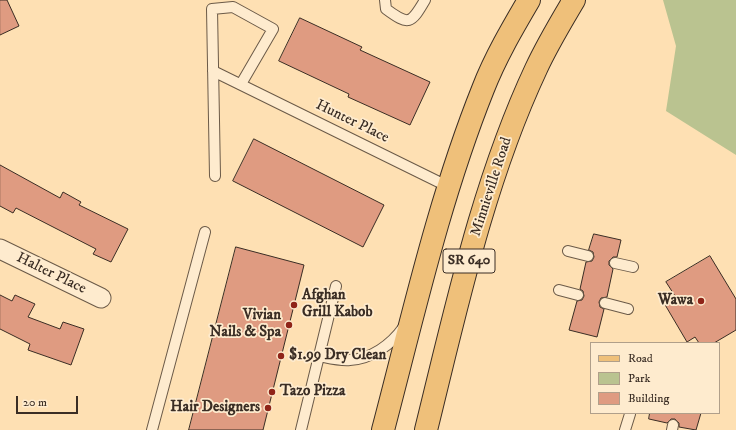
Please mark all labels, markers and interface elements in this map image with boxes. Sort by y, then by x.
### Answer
street label: Hunter Place [312,97,392,147]
street label: Minnieville Road [467,135,517,239]
street label: Halter Place [13,249,89,299]
road number: SR 640 [443,249,495,273]
place label: Afghan Grill Kabob [302,287,372,322]
place label: Wawa [658,292,693,310]
marker: Wawa [696,296,706,306]
marker: Afghan Grill Kabob [289,300,299,310]
place label: Vivian Nails & Spa [210,307,281,342]
marker: Vivian Nails & Spa [284,320,294,330]
legend [590,342,720,414]
place label: $1.99 Dry Clean [289,347,386,365]
marker: $1.99 Dry Clean [276,351,286,361]
text: Road [628,351,653,366]
text: Park [628,371,650,386]
place label: Tazo Pizza [280,383,345,401]
marker: Tazo Pizza [267,387,277,397]
scale bar [18,388,80,414]
text: Building [628,391,669,406]
text: 20 m [23,395,47,410]
place label: Hair Designers [170,399,260,417]
marker: Hair Designers [263,403,273,413]

